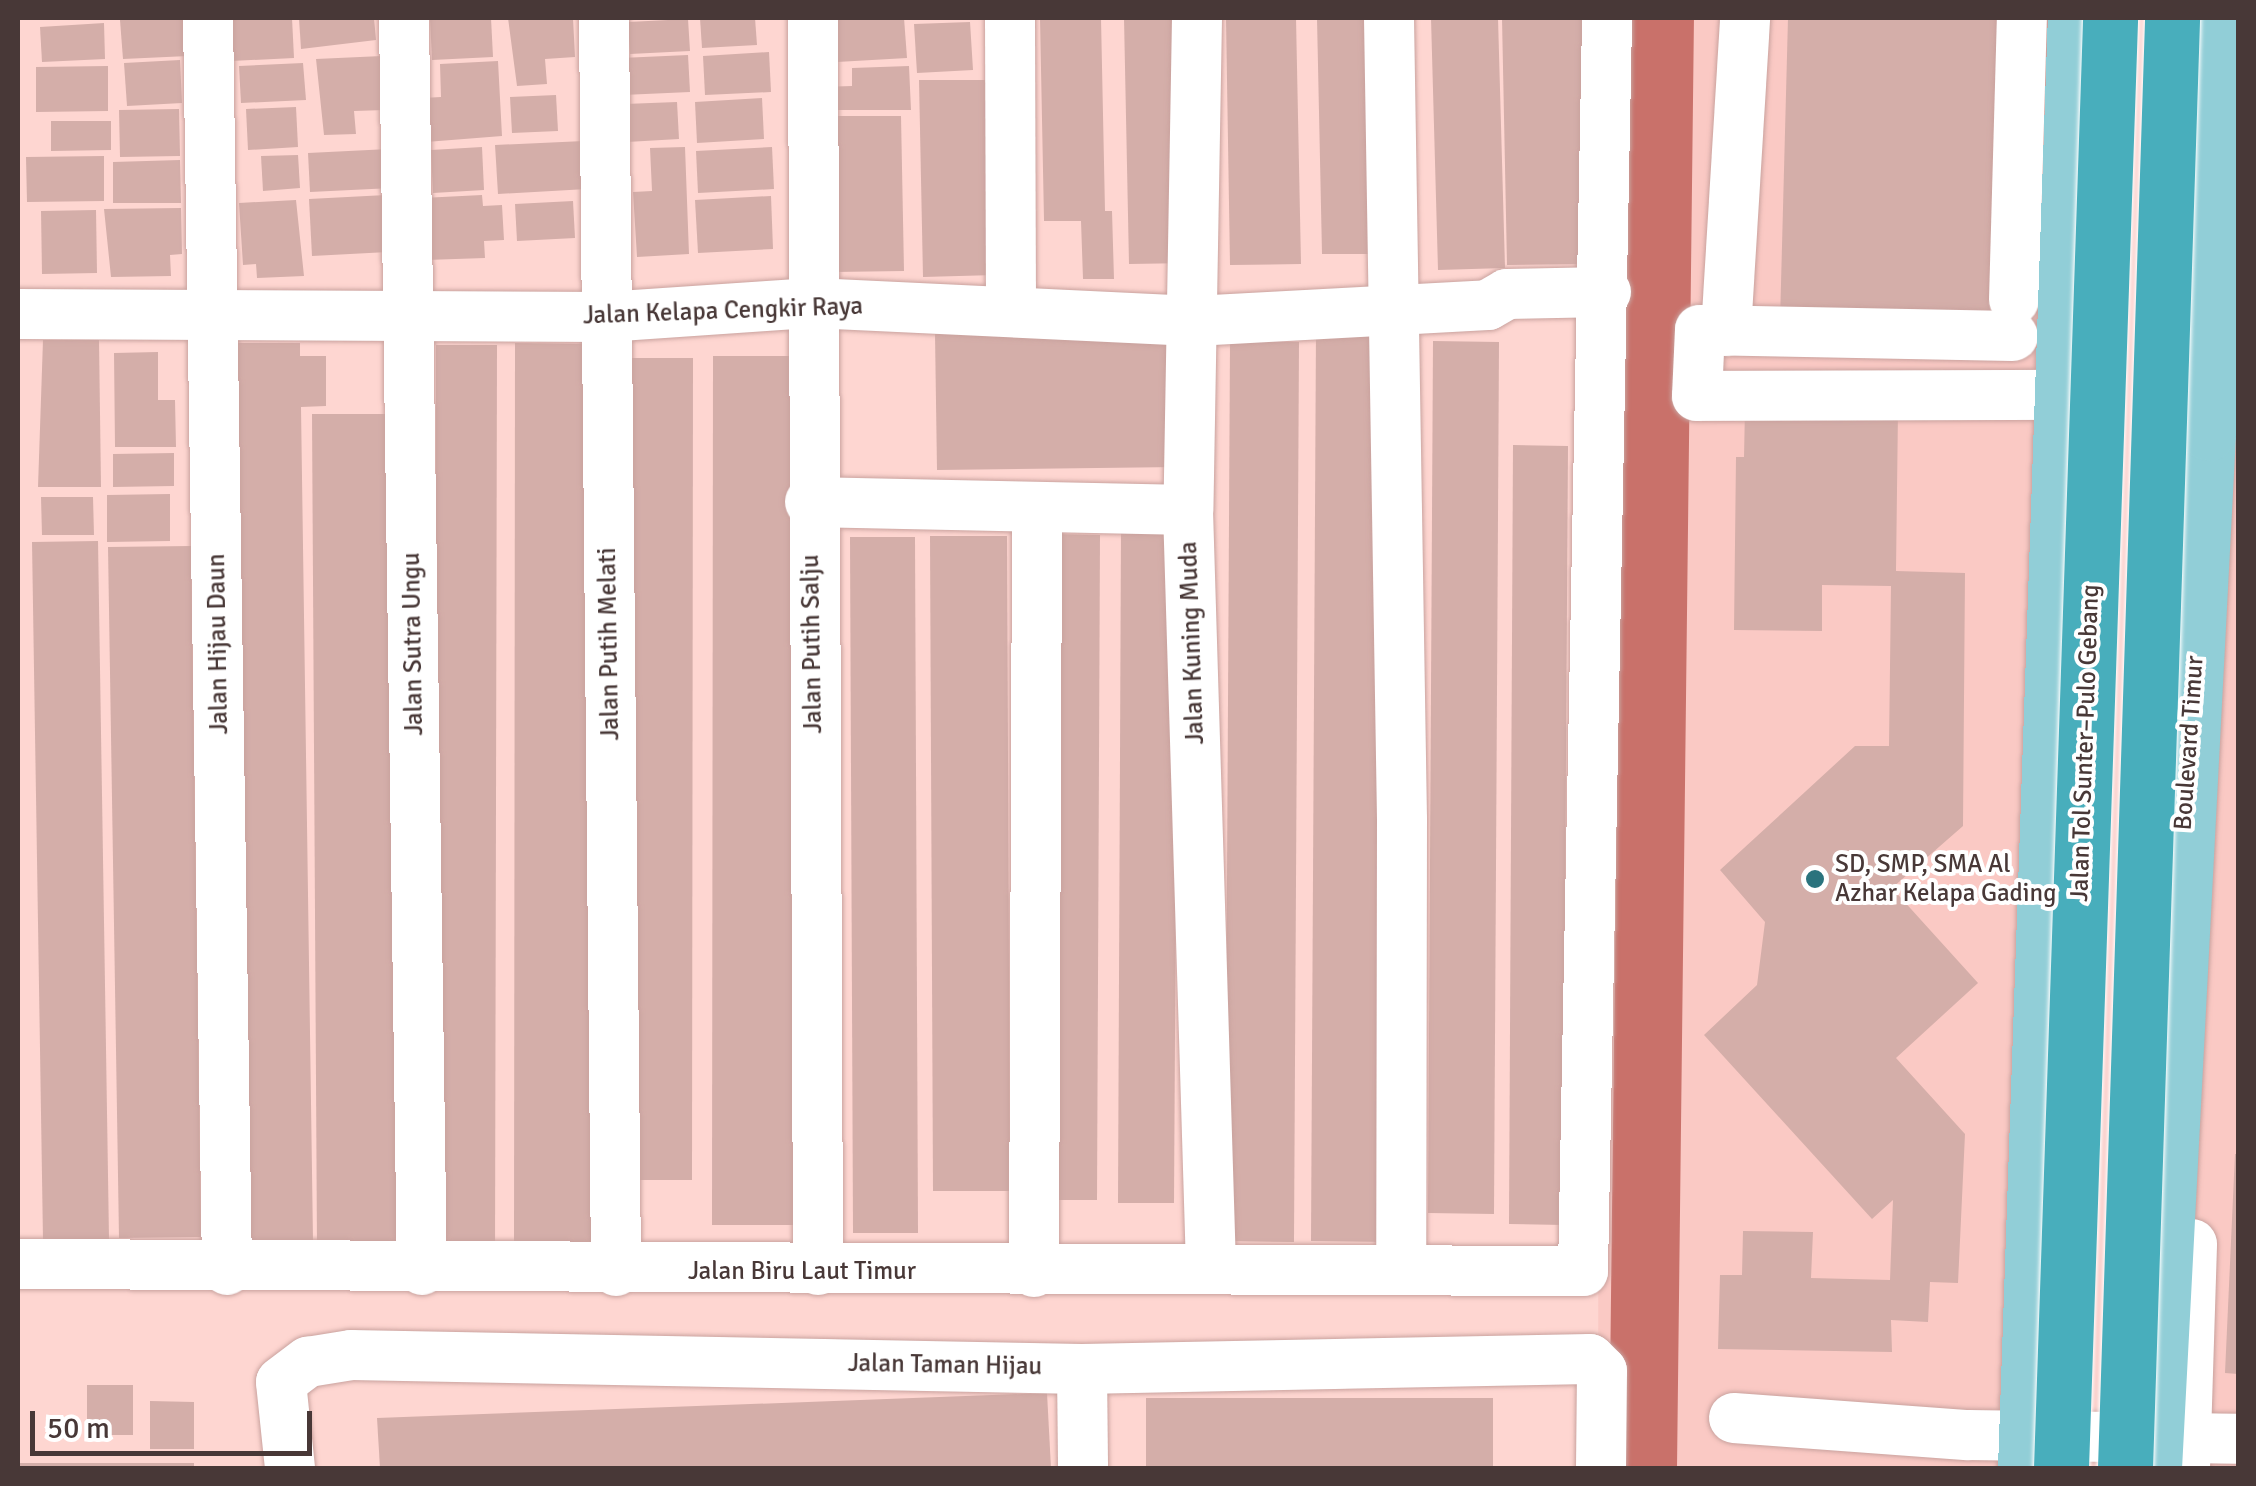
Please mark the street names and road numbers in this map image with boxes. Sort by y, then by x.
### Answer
street label: Jalan Kelapa Cengkir Raya [582,291,864,331]
street label: Jalan Kuning Muda [1173,541,1211,745]
street label: Jalan Putih Melati [592,547,626,741]
street label: Jalan Sutra Ungu [396,552,430,736]
street label: Jalan Hijau Daun [201,553,235,735]
street label: Jalan Putih Salju [795,554,829,734]
street label: Jalan Tol Sunter–Pulo Gebang [2064,584,2106,902]
street label: Boulevard Timur [2168,655,2210,831]
street label: Jalan Biru Laut Timur [688,1256,916,1286]
street label: Jalan Taman Hijau [848,1348,1042,1382]

